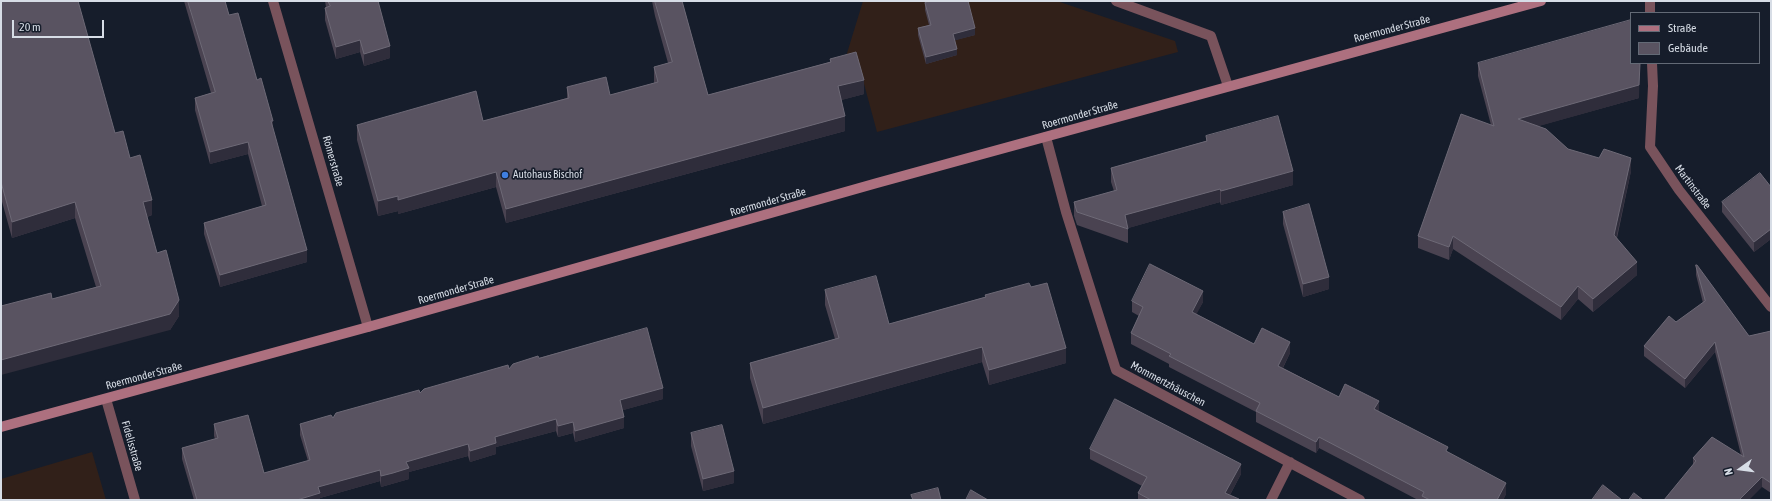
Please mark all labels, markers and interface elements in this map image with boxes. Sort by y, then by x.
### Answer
scale bar [14,12,106,38]
street label: Roermonder Straße [1352,12,1432,46]
legend [1630,12,1760,64]
text: 20 m [19,20,41,34]
text: Straße [1668,21,1696,35]
text: Gebäude [1668,41,1708,55]
street label: Roermonder Straße [1041,98,1119,132]
street label: Römerstraße [319,134,347,188]
street label: Martinstraße [1672,162,1714,212]
place label: Autohaus Bischof [513,168,582,182]
marker: Autohaus Bischof [500,170,510,180]
street label: Roermonder Straße [729,185,807,219]
street label: Roermonder Straße [417,273,495,307]
street label: Roermonder Straße [104,359,184,393]
street label: Mommertzhäuschen [1128,359,1208,409]
street label: Fidelisstraße [119,419,145,473]
north arrow [1720,449,1760,489]
text: N [1722,467,1735,477]

